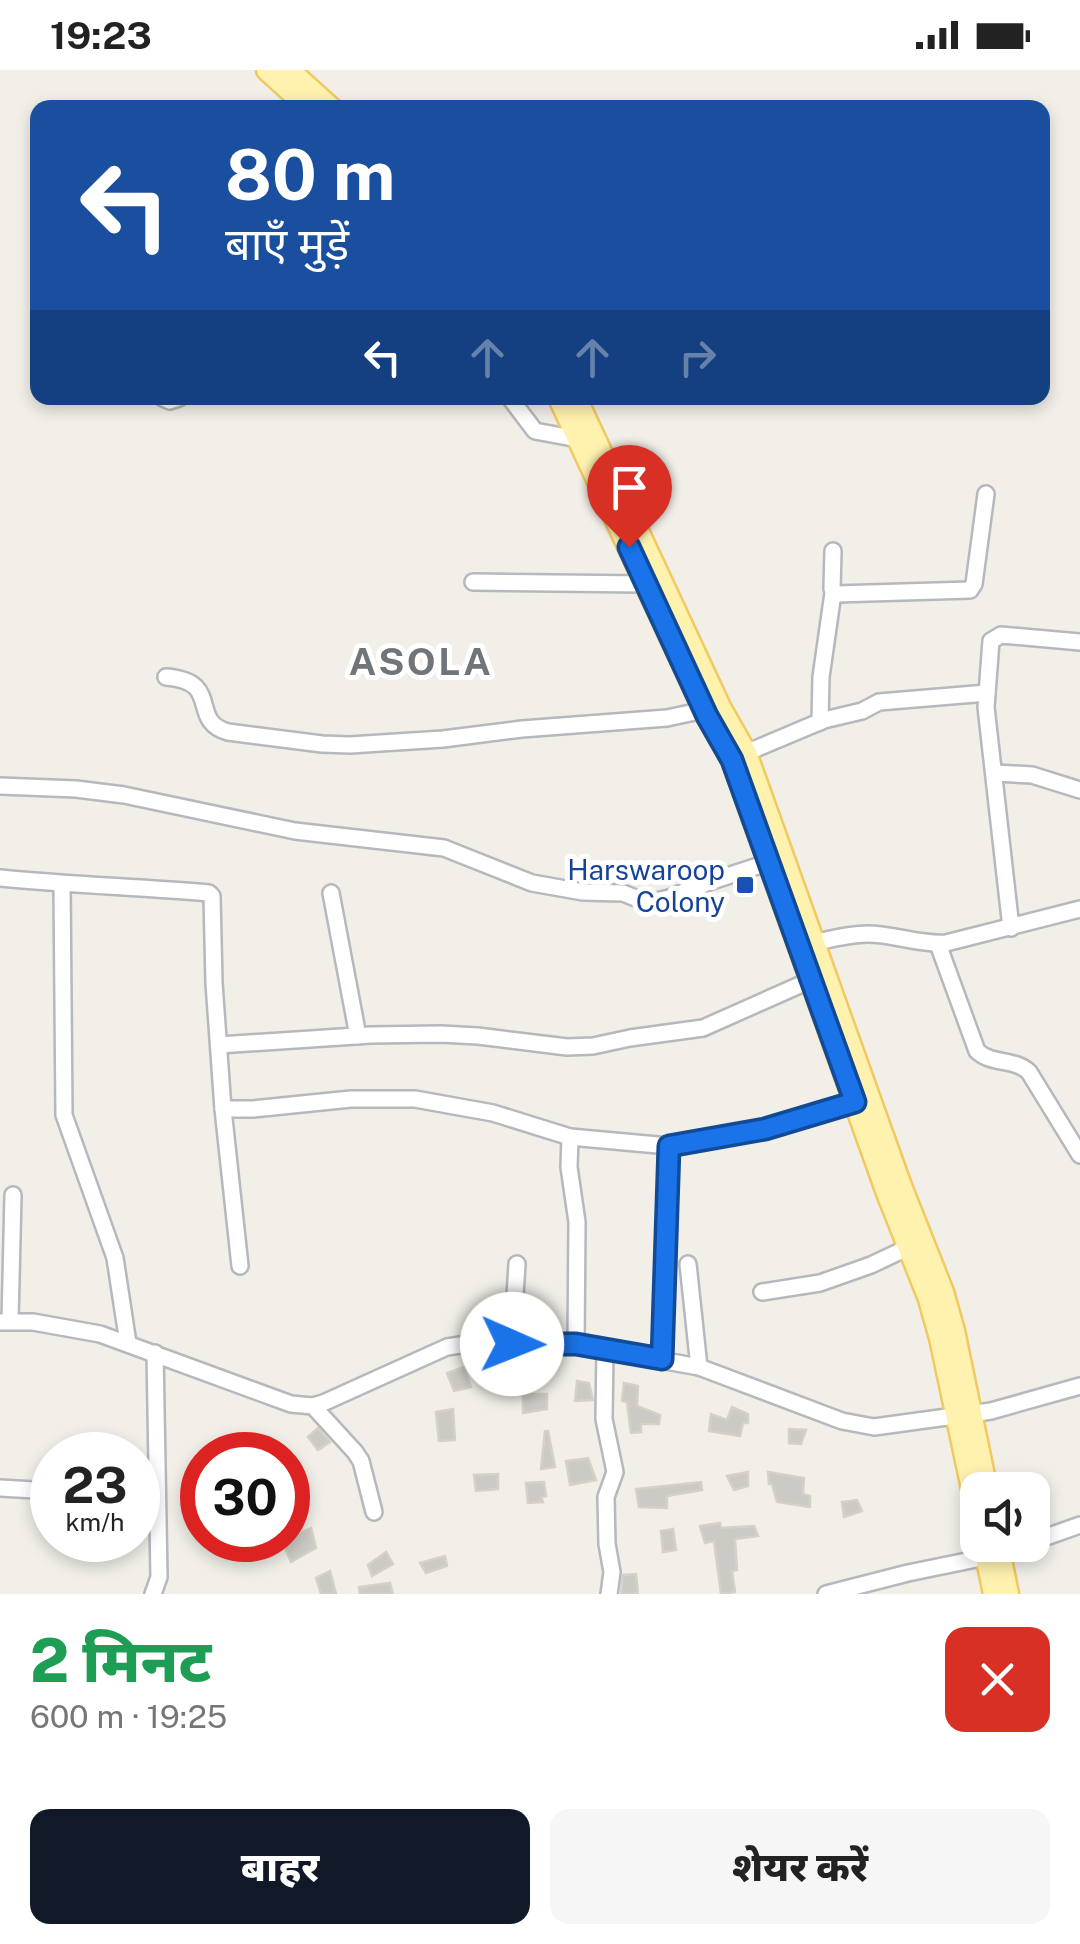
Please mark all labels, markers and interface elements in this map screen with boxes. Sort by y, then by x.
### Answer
text: 19:23 [50,13,152,58]
text: 80 m [225,133,395,216]
icon: left [60,140,190,270]
text: बाएँ मुड़ें [225,217,349,270]
icon: left [355,330,410,385]
icon: ahead [460,330,515,385]
icon: ahead [565,330,620,385]
icon: right [670,330,725,385]
pin [587,445,672,548]
icon: arrive [602,460,657,515]
district label: ASOLA [349,639,493,684]
place label: Harswaroop Colony [567,853,725,918]
marker: Harswaroop Colony [734,874,756,896]
position arrow [460,1292,564,1396]
speed limit sign: 30 [180,1432,310,1562]
text: 23 [62,1455,128,1514]
map controls [960,1472,1050,1562]
button: sound [960,1472,1050,1562]
text: km/h [66,1507,124,1537]
text: 2 मिनट [30,1625,211,1696]
button: close [945,1627,1050,1732]
text: 600 m · 19:25 [30,1698,227,1735]
button: बाहर [30,1809,530,1924]
button: शेयर करें [550,1809,1050,1924]

